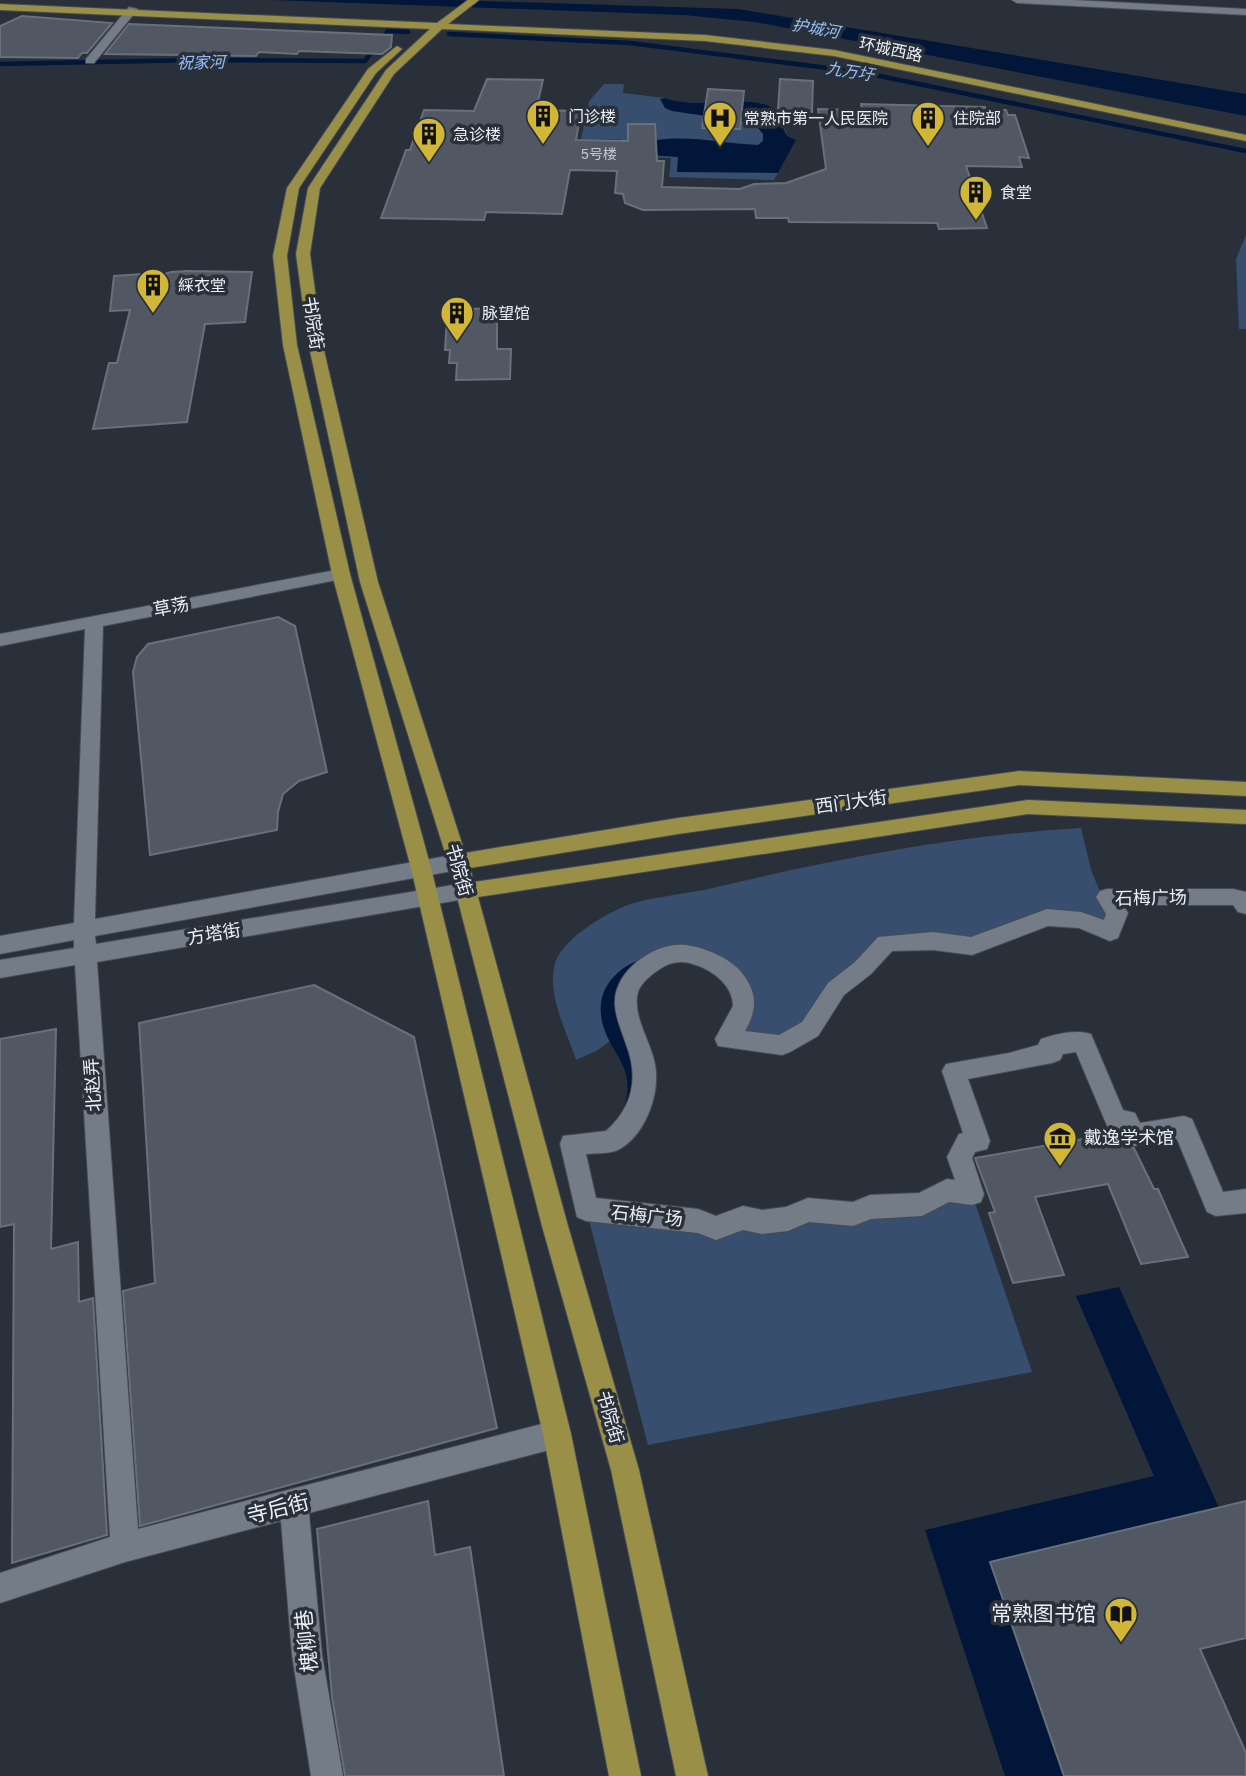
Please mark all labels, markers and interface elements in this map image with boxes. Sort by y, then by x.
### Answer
water label: 护城河 [791,16,844,42]
street label: 环城西路 [858,35,924,64]
water label: 祝家河 [177,54,228,71]
water label: 九万圩 [825,59,877,84]
building icon: 门诊楼 [524,97,562,146]
hospital icon: 常熟市第一人民医院 [701,99,739,148]
building icon: 住院部 [909,99,947,148]
place label: 门诊楼 [568,108,616,125]
place label: 常熟市第一人民医院 [744,110,888,127]
place label: 住院部 [953,110,1001,127]
building icon: 急诊楼 [410,115,448,164]
place label: 急诊楼 [453,126,501,143]
house number: 5号楼 [581,146,617,162]
building icon: 食堂 [957,173,995,222]
place label: 食堂 [1000,184,1032,201]
building icon: 綵衣堂 [134,266,172,315]
place label: 綵衣堂 [178,277,226,294]
building icon: 脉望馆 [438,294,476,343]
street label: 书院街 [299,295,327,351]
place label: 脉望馆 [482,305,530,322]
street label: 草荡 [151,594,191,620]
street label: 西门大街 [814,787,888,817]
street label: 书院街 [442,841,476,899]
street label: 石梅广场 [1115,887,1187,909]
street label: 方塔街 [186,920,242,948]
street label: 北赵弄 [81,1057,105,1113]
museum icon: 戴逸学术馆 [1041,1119,1079,1168]
place label: 戴逸学术馆 [1084,1128,1174,1148]
street label: 石梅广场 [610,1202,684,1230]
street label: 书院街 [593,1388,627,1446]
street label: 寺后街 [245,1490,311,1527]
library icon: 常熟图书馆 [1102,1595,1140,1644]
place label: 常熟图书馆 [991,1602,1096,1625]
street label: 槐柳巷 [292,1609,321,1674]

